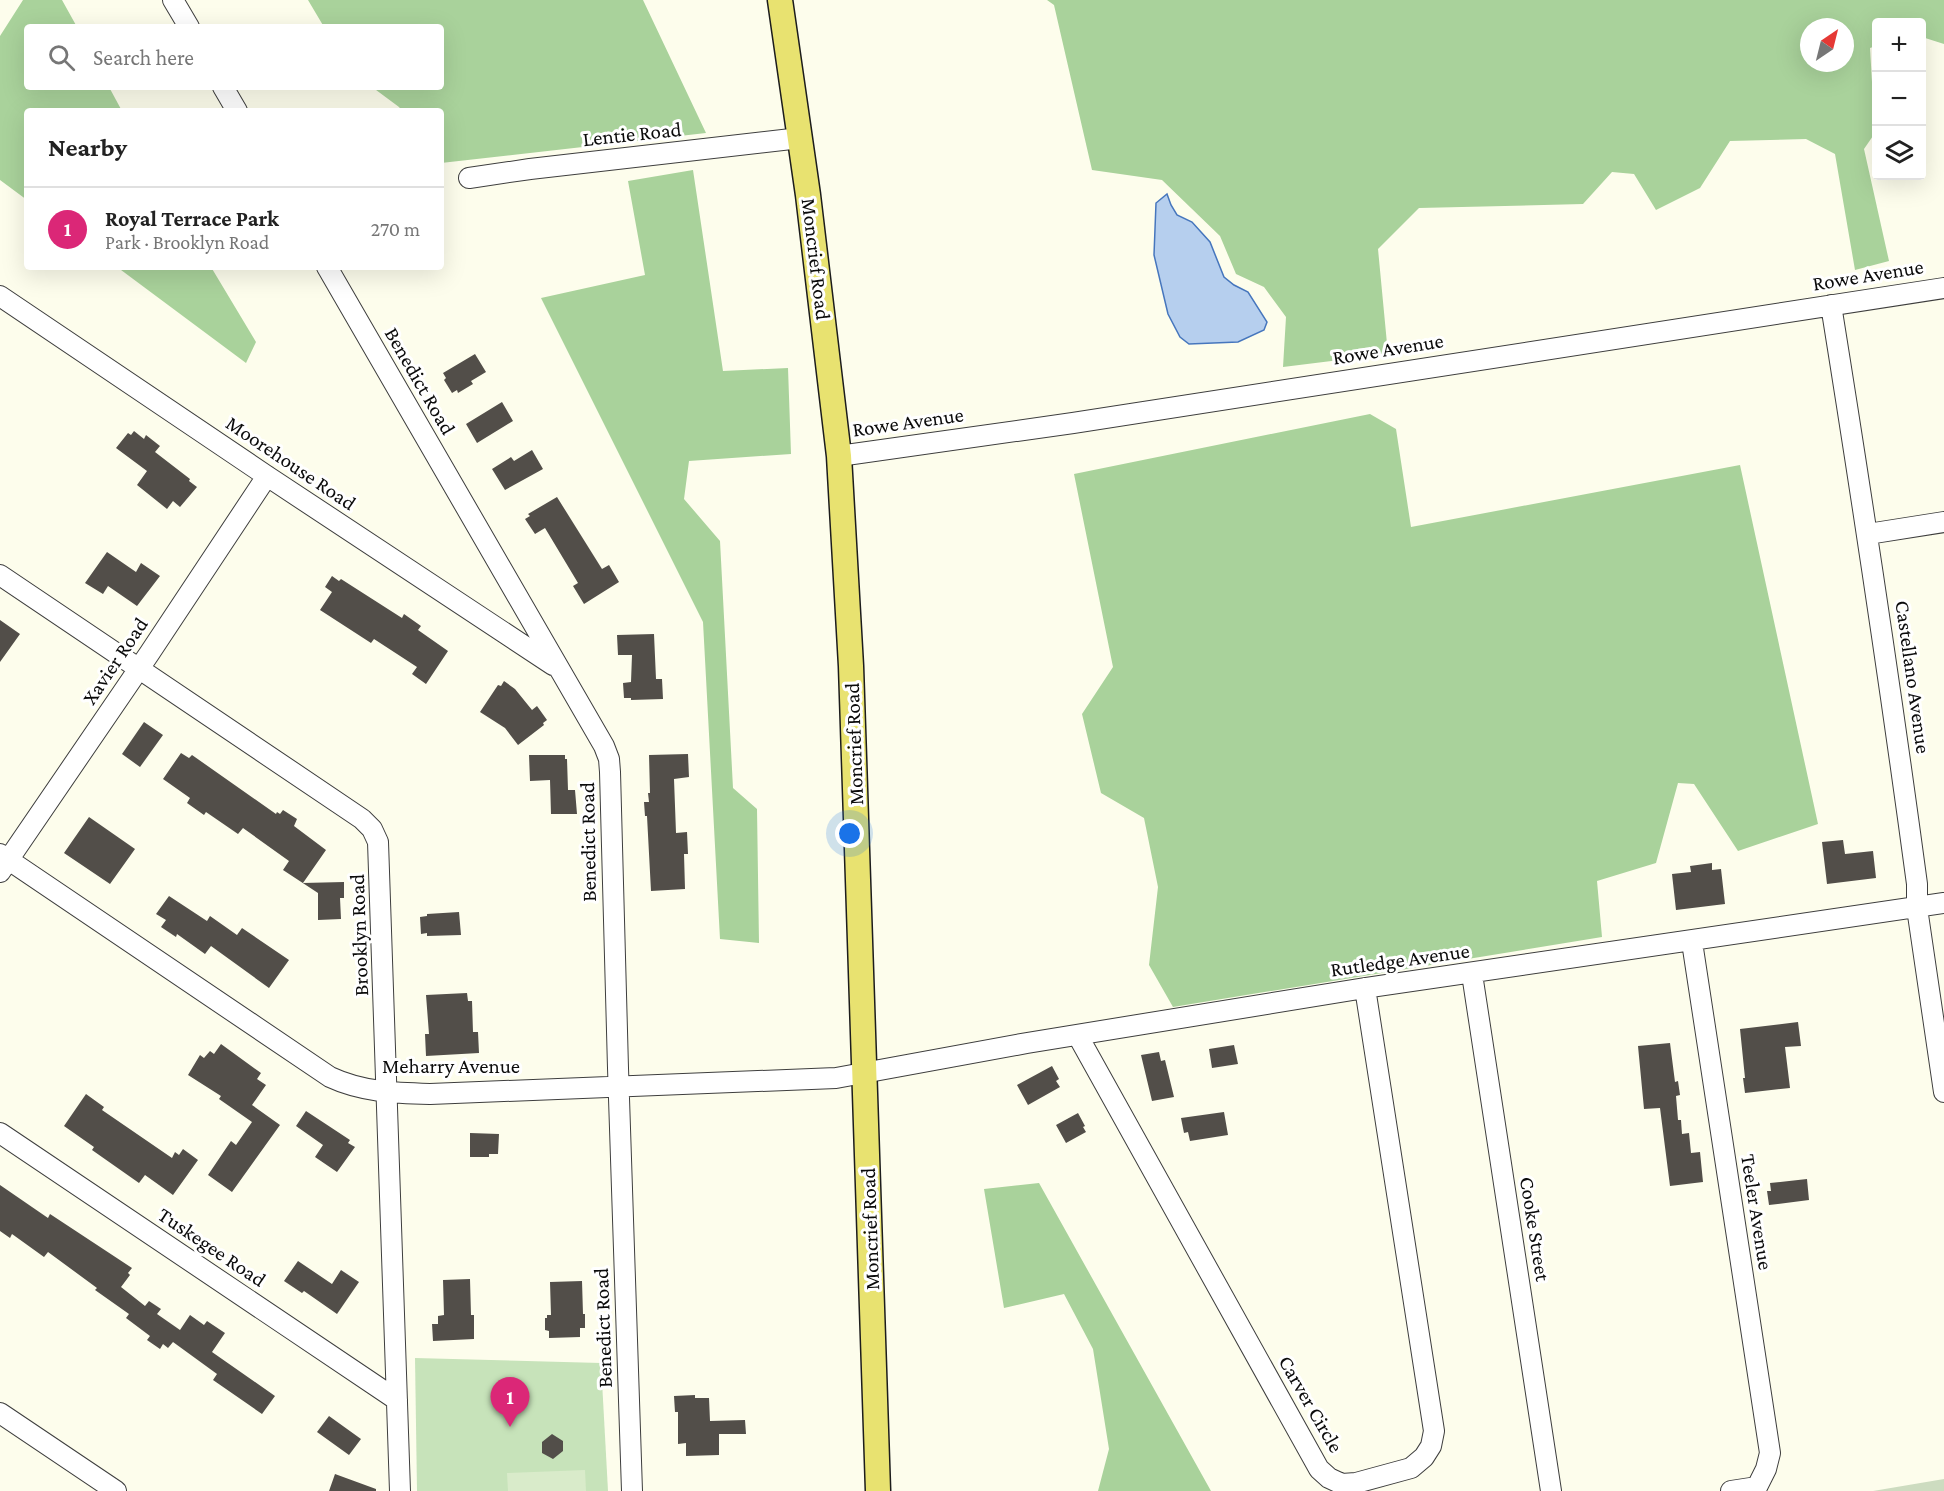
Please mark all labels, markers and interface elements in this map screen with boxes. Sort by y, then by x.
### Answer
north arrow [1800,18,1854,72]
map controls [1872,18,1926,180]
button: + [1872,18,1926,72]
search box [24,24,444,90]
icon: search [45,41,78,74]
text: Search here [93,45,194,70]
button: − [1872,72,1926,126]
street label: Lentie Road [581,117,683,151]
button: layers [1872,126,1926,180]
text: Nearby [48,133,127,162]
street label: Moncrief Road [797,197,835,321]
text: Royal Terrace Park [105,206,279,231]
text: 1 [64,218,71,240]
text: 270 m [371,218,420,240]
text: Park · Brooklyn Road [105,231,269,253]
street label: Rowe Avenue [1811,254,1925,296]
street label: Benedict Road [380,323,460,439]
street label: Rowe Avenue [1331,328,1445,370]
street label: Rowe Avenue [851,402,965,442]
street label: Moorehouse Road [222,411,360,515]
street label: Castellano Avenue [1890,599,1936,755]
street label: Xavier Road [77,613,153,709]
street label: Moncrief Road [840,682,868,806]
street label: Benedict Road [575,782,601,902]
your location [835,819,864,848]
street label: Brooklyn Road [345,873,373,997]
street label: Rutledge Avenue [1329,938,1471,982]
street label: Meharry Avenue [382,1054,520,1078]
street label: Teeler Avenue [1736,1152,1778,1272]
street label: Moncrief Road [856,1167,884,1291]
street label: Cooke Street [1515,1175,1555,1284]
street label: Tuskegee Road [154,1202,270,1292]
street label: Benedict Road [589,1268,617,1388]
street label: Carver Circle [1274,1351,1348,1457]
pin: 1 [490,1378,530,1427]

